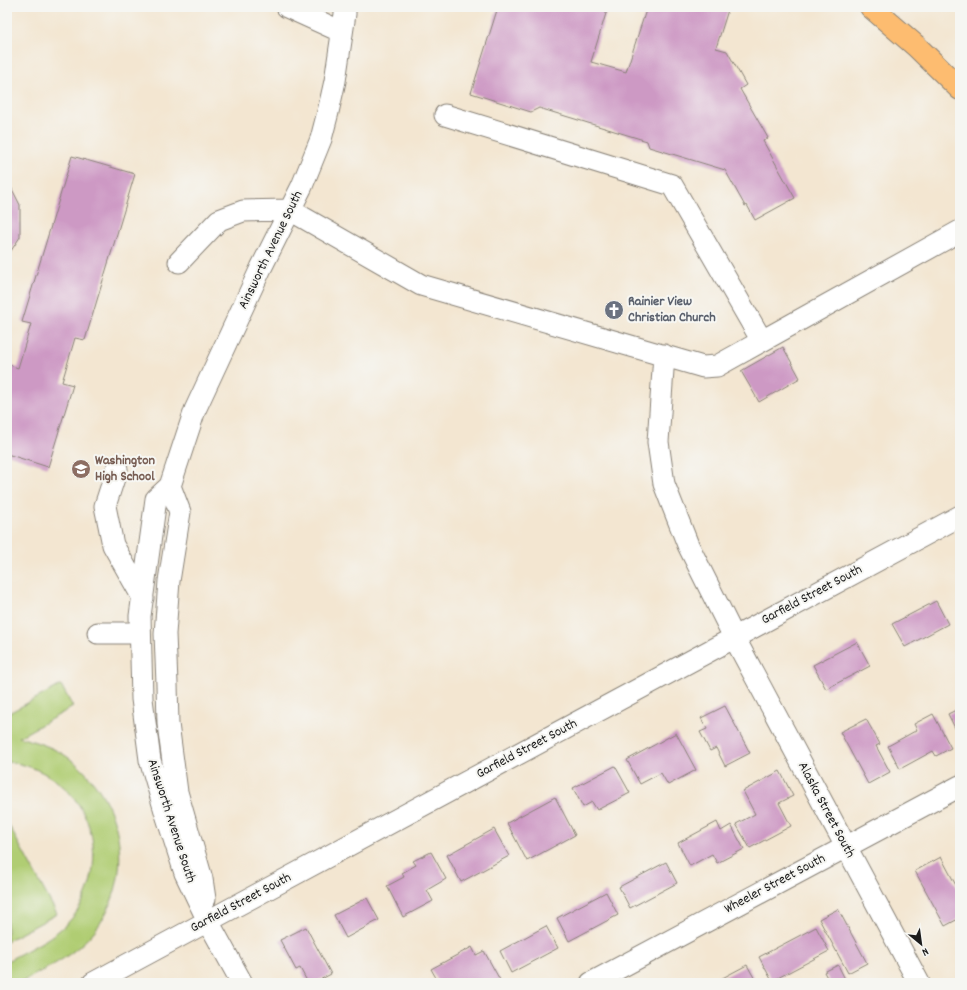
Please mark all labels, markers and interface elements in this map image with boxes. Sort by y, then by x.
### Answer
street label: Ainsworth Avenue South [234,187,308,313]
place label: Rainier View Christian Church [628,292,716,328]
church icon: Rainier View Christian Church [603,299,625,321]
place label: Washington High School [95,451,155,487]
school or university icon: Washington High School [70,458,92,480]
street label: Garfield Street South [758,560,866,630]
street label: Garfield Street South [473,714,581,784]
street label: Ainsworth Avenue South [142,756,200,886]
street label: Alaska Street South [792,758,860,862]
street label: Wheeler Street South [721,849,829,919]
street label: Garfield Street South [187,868,295,938]
north arrow [901,924,941,964]
text: N [918,943,931,960]

